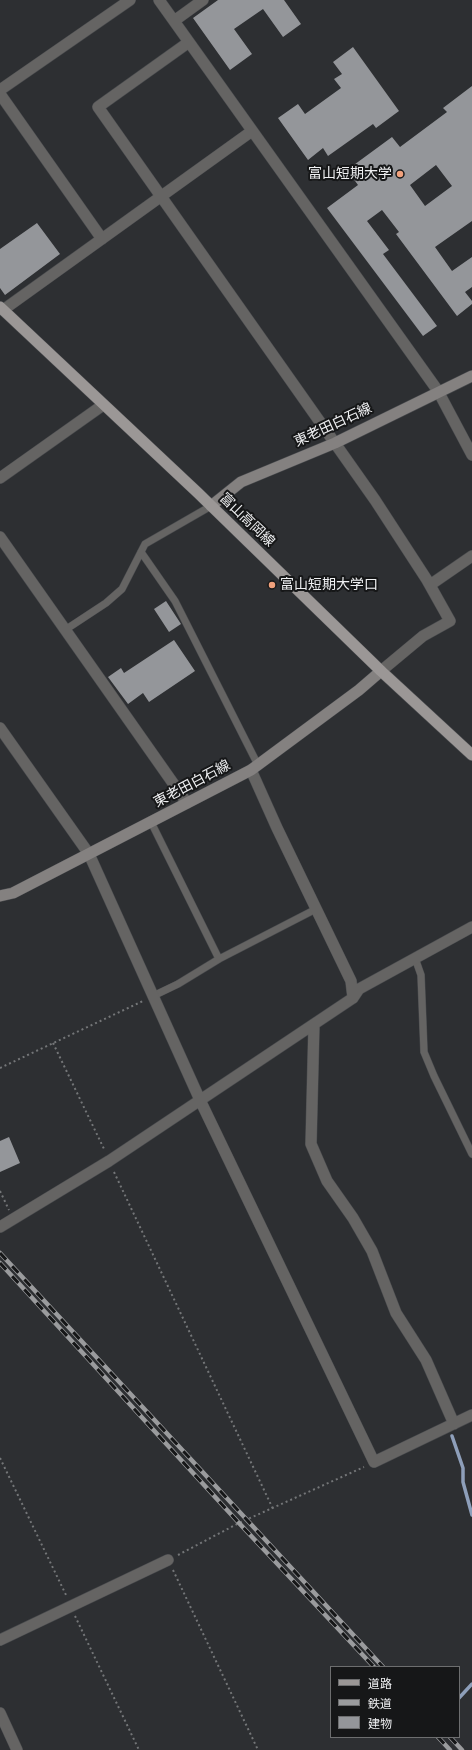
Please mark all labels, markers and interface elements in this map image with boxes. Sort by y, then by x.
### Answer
place label: 富山短期大学 [308,166,392,182]
marker: 富山短期大学 [395,169,405,179]
street label: 東老田白石線 [291,400,375,450]
street label: 富山高岡線 [216,490,278,550]
place label: 富山短期大学口 [280,577,378,593]
marker: 富山短期大学口 [267,580,277,590]
street label: 東老田白石線 [151,757,233,811]
legend [330,1666,460,1738]
text: 道路 [368,1676,392,1691]
text: 鉄道 [368,1696,392,1711]
text: 建物 [368,1716,392,1731]

